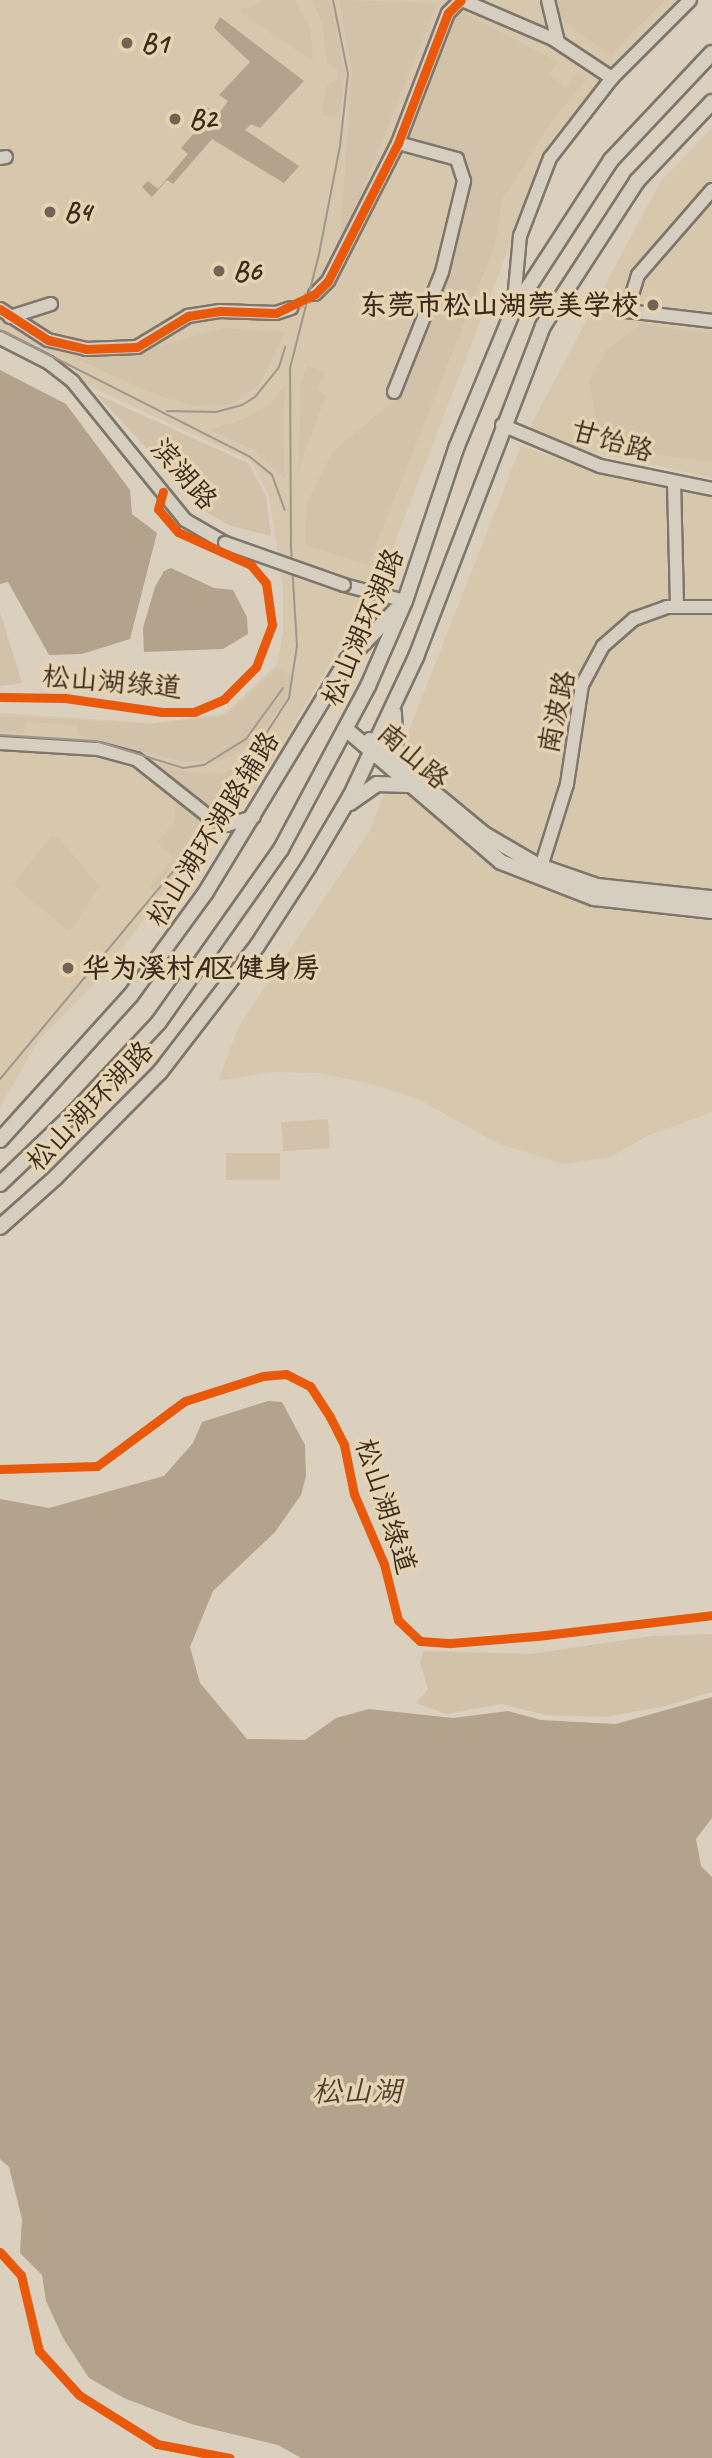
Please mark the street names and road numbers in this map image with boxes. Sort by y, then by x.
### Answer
street label: 甘饴路 [567,413,657,469]
street label: 滨湖路 [144,431,224,517]
street label: 松山湖环湖路 [315,543,411,711]
street label: 松山湖绿道 [41,659,183,705]
street label: 南波路 [532,667,582,757]
street label: 南山路 [370,716,456,796]
street label: 松山湖环湖路辅路 [139,725,287,933]
street label: 松山湖环湖路 [20,1034,160,1178]
street label: 松山湖绿道 [348,1434,424,1578]

